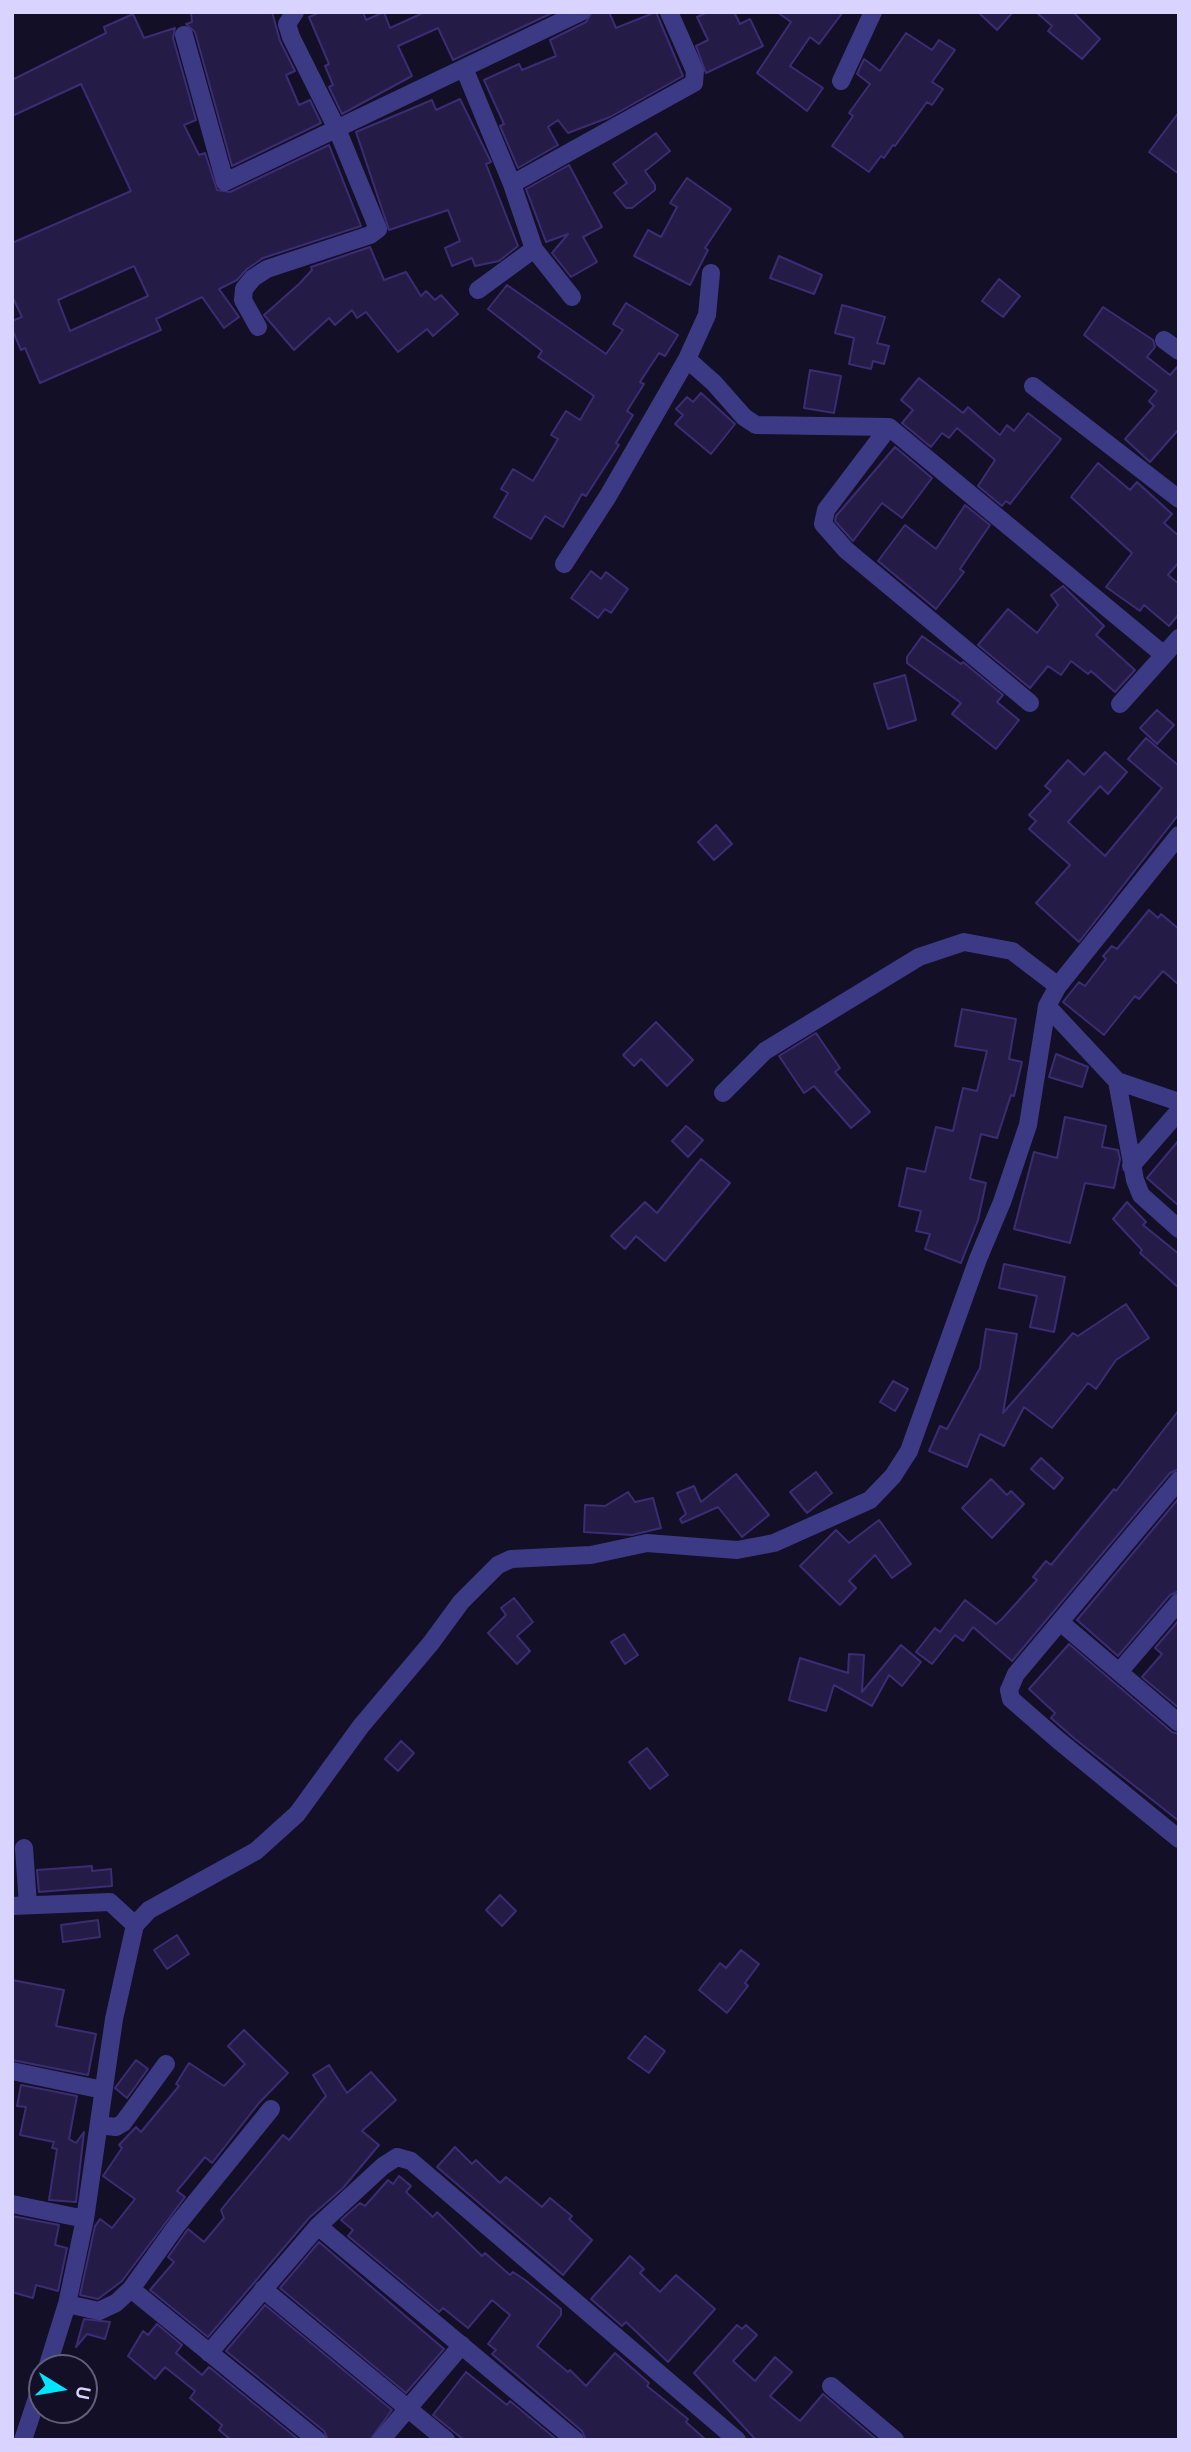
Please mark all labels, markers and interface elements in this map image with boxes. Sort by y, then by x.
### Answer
north arrow [28,2354,98,2424]
text: U [69,2384,95,2402]

